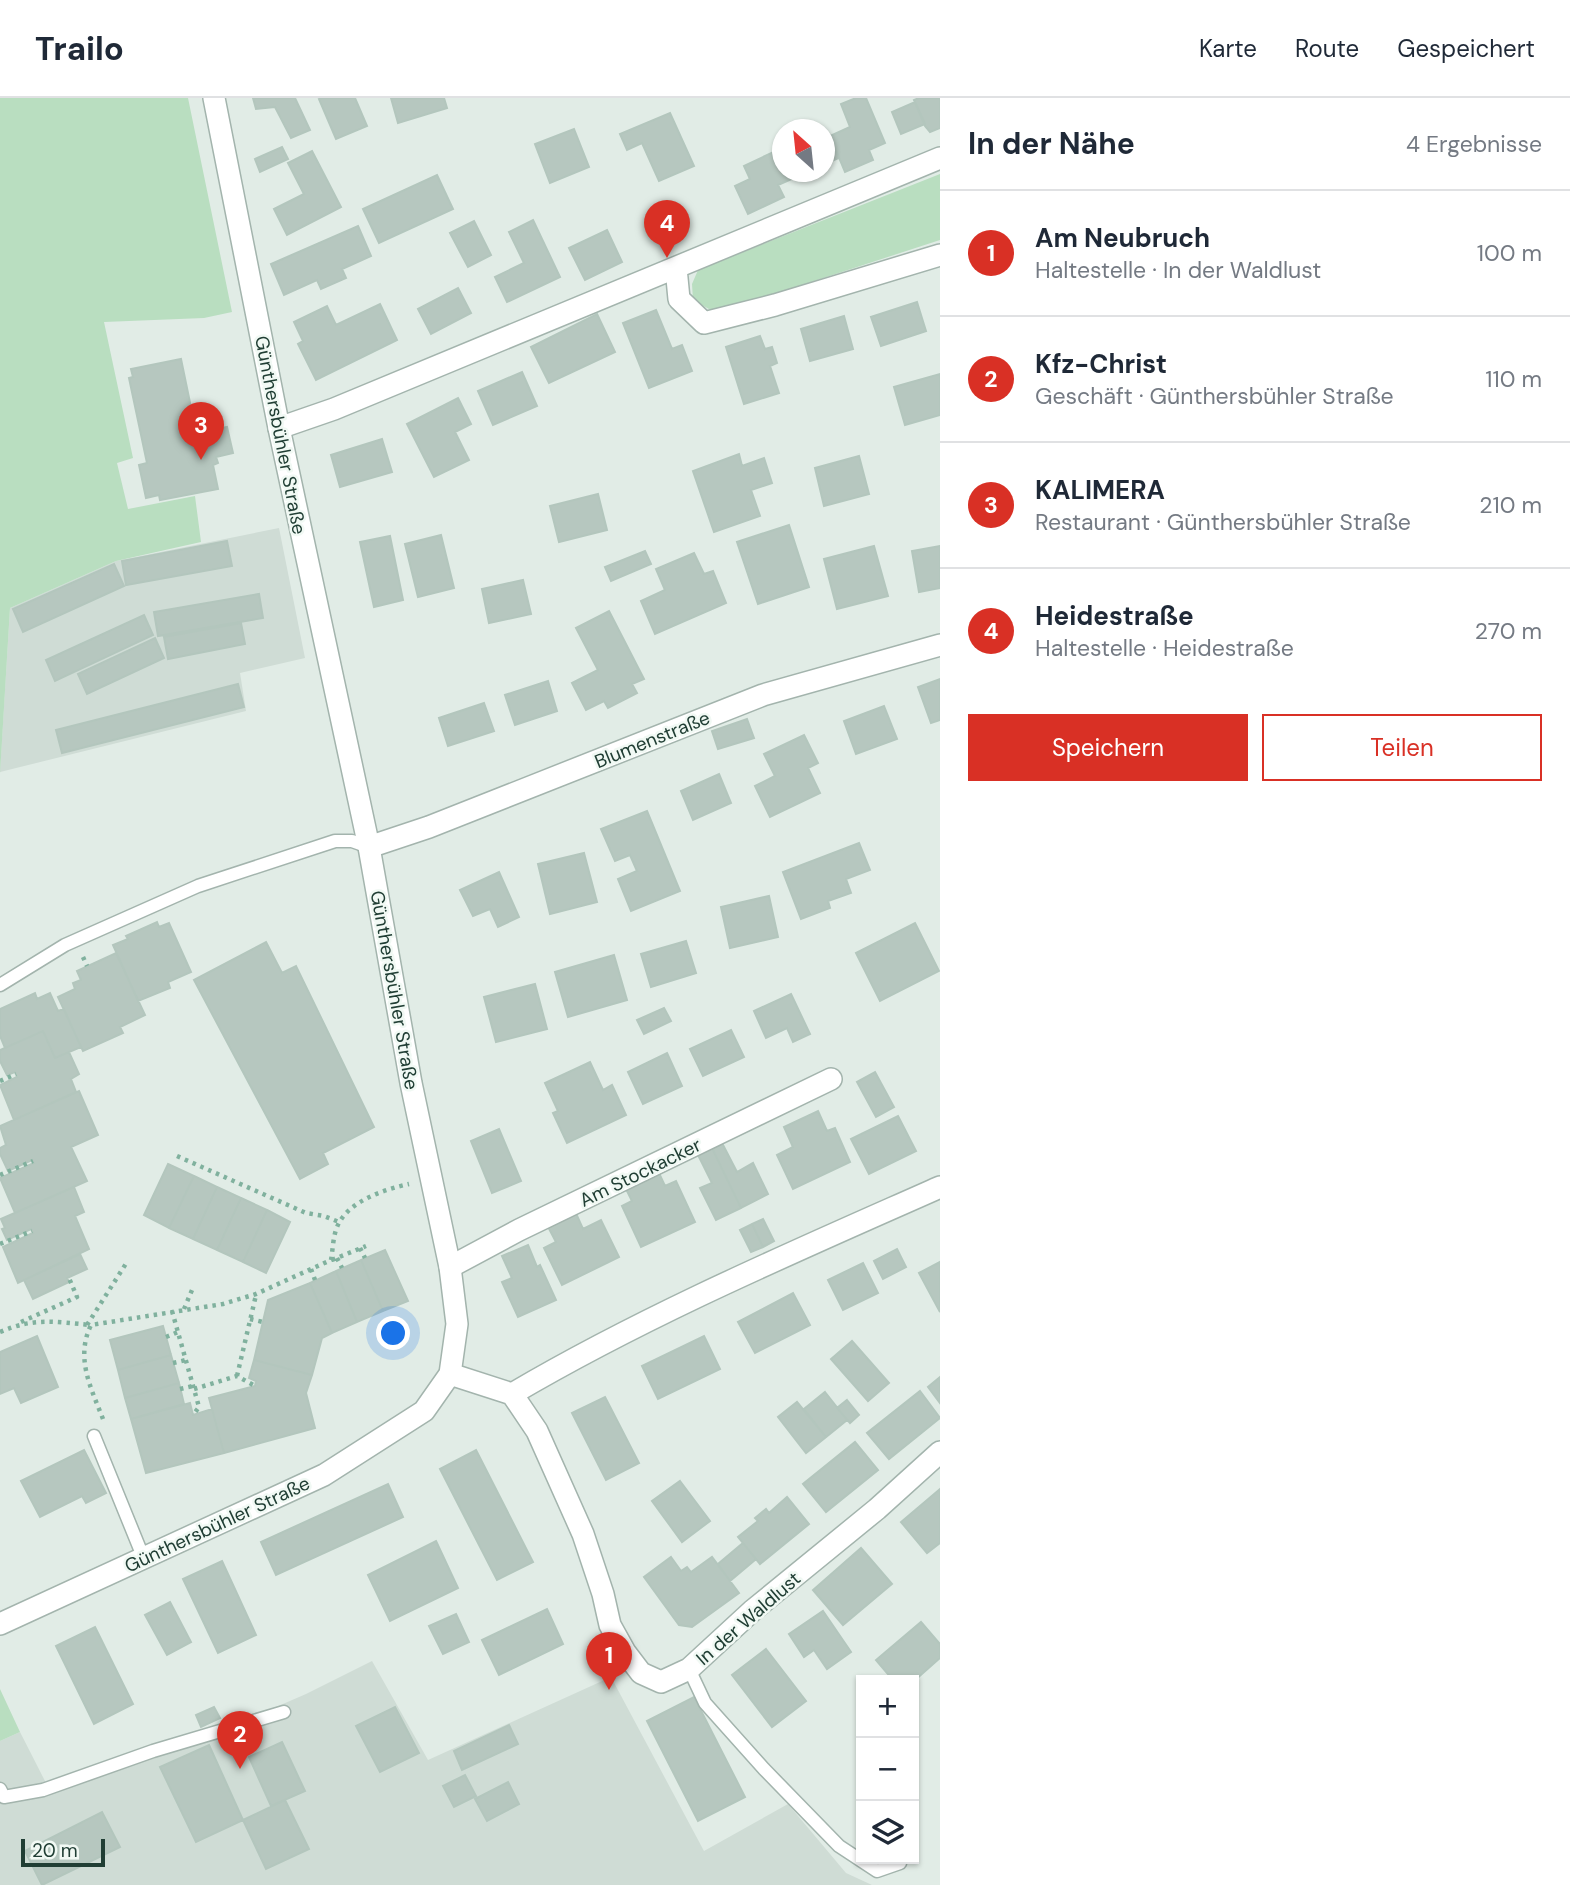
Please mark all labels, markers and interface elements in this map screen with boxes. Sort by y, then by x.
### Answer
text: Trailo [35,27,124,70]
text: Karte [1199,33,1257,64]
text: Route [1295,33,1359,64]
text: Gespeichert [1397,33,1535,64]
north arrow [772,119,835,182]
text: In der Nähe [968,124,1135,163]
text: 4 Ergebnisse [1406,129,1542,159]
pin: 4 [644,200,690,258]
text: Am Neubruch [1035,221,1210,255]
text: 1 [987,238,995,268]
text: 100 m [1477,238,1542,268]
text: Haltestelle · In der Waldlust [1035,255,1321,285]
street label: Günthersbühler Straße [249,334,312,536]
text: Kfz-Christ [1035,347,1167,381]
text: 2 [984,364,998,394]
text: 110 m [1485,364,1542,394]
text: Geschäft · Günthersbühler Straße [1035,381,1394,411]
pin: 3 [178,402,224,460]
text: KALIMERA [1035,473,1165,507]
text: 3 [984,490,998,520]
text: 210 m [1479,490,1542,520]
text: Restaurant · Günthersbühler Straße [1035,507,1411,537]
text: Heidestraße [1035,599,1194,633]
text: 4 [984,616,998,646]
text: 270 m [1475,616,1542,646]
text: Haltestelle · Heidestraße [1035,633,1294,663]
street label: Blumenstraße [591,705,714,774]
button: Speichern [968,714,1248,781]
button: Teilen [1262,714,1542,781]
street label: Günthersbühler Straße [365,889,424,1092]
street label: Am Stockacker [575,1132,705,1213]
your location [376,1316,410,1350]
street label: Günthersbühler Straße [121,1471,314,1578]
street label: In der Waldlust [691,1566,806,1671]
pin: 1 [586,1632,632,1690]
map controls [856,1675,919,1864]
button: + [856,1675,919,1738]
pin: 2 [217,1711,263,1769]
button: − [856,1738,919,1801]
button: layers [856,1801,919,1864]
scale bar [21,1836,105,1868]
text: 20 m [32,1838,78,1863]

